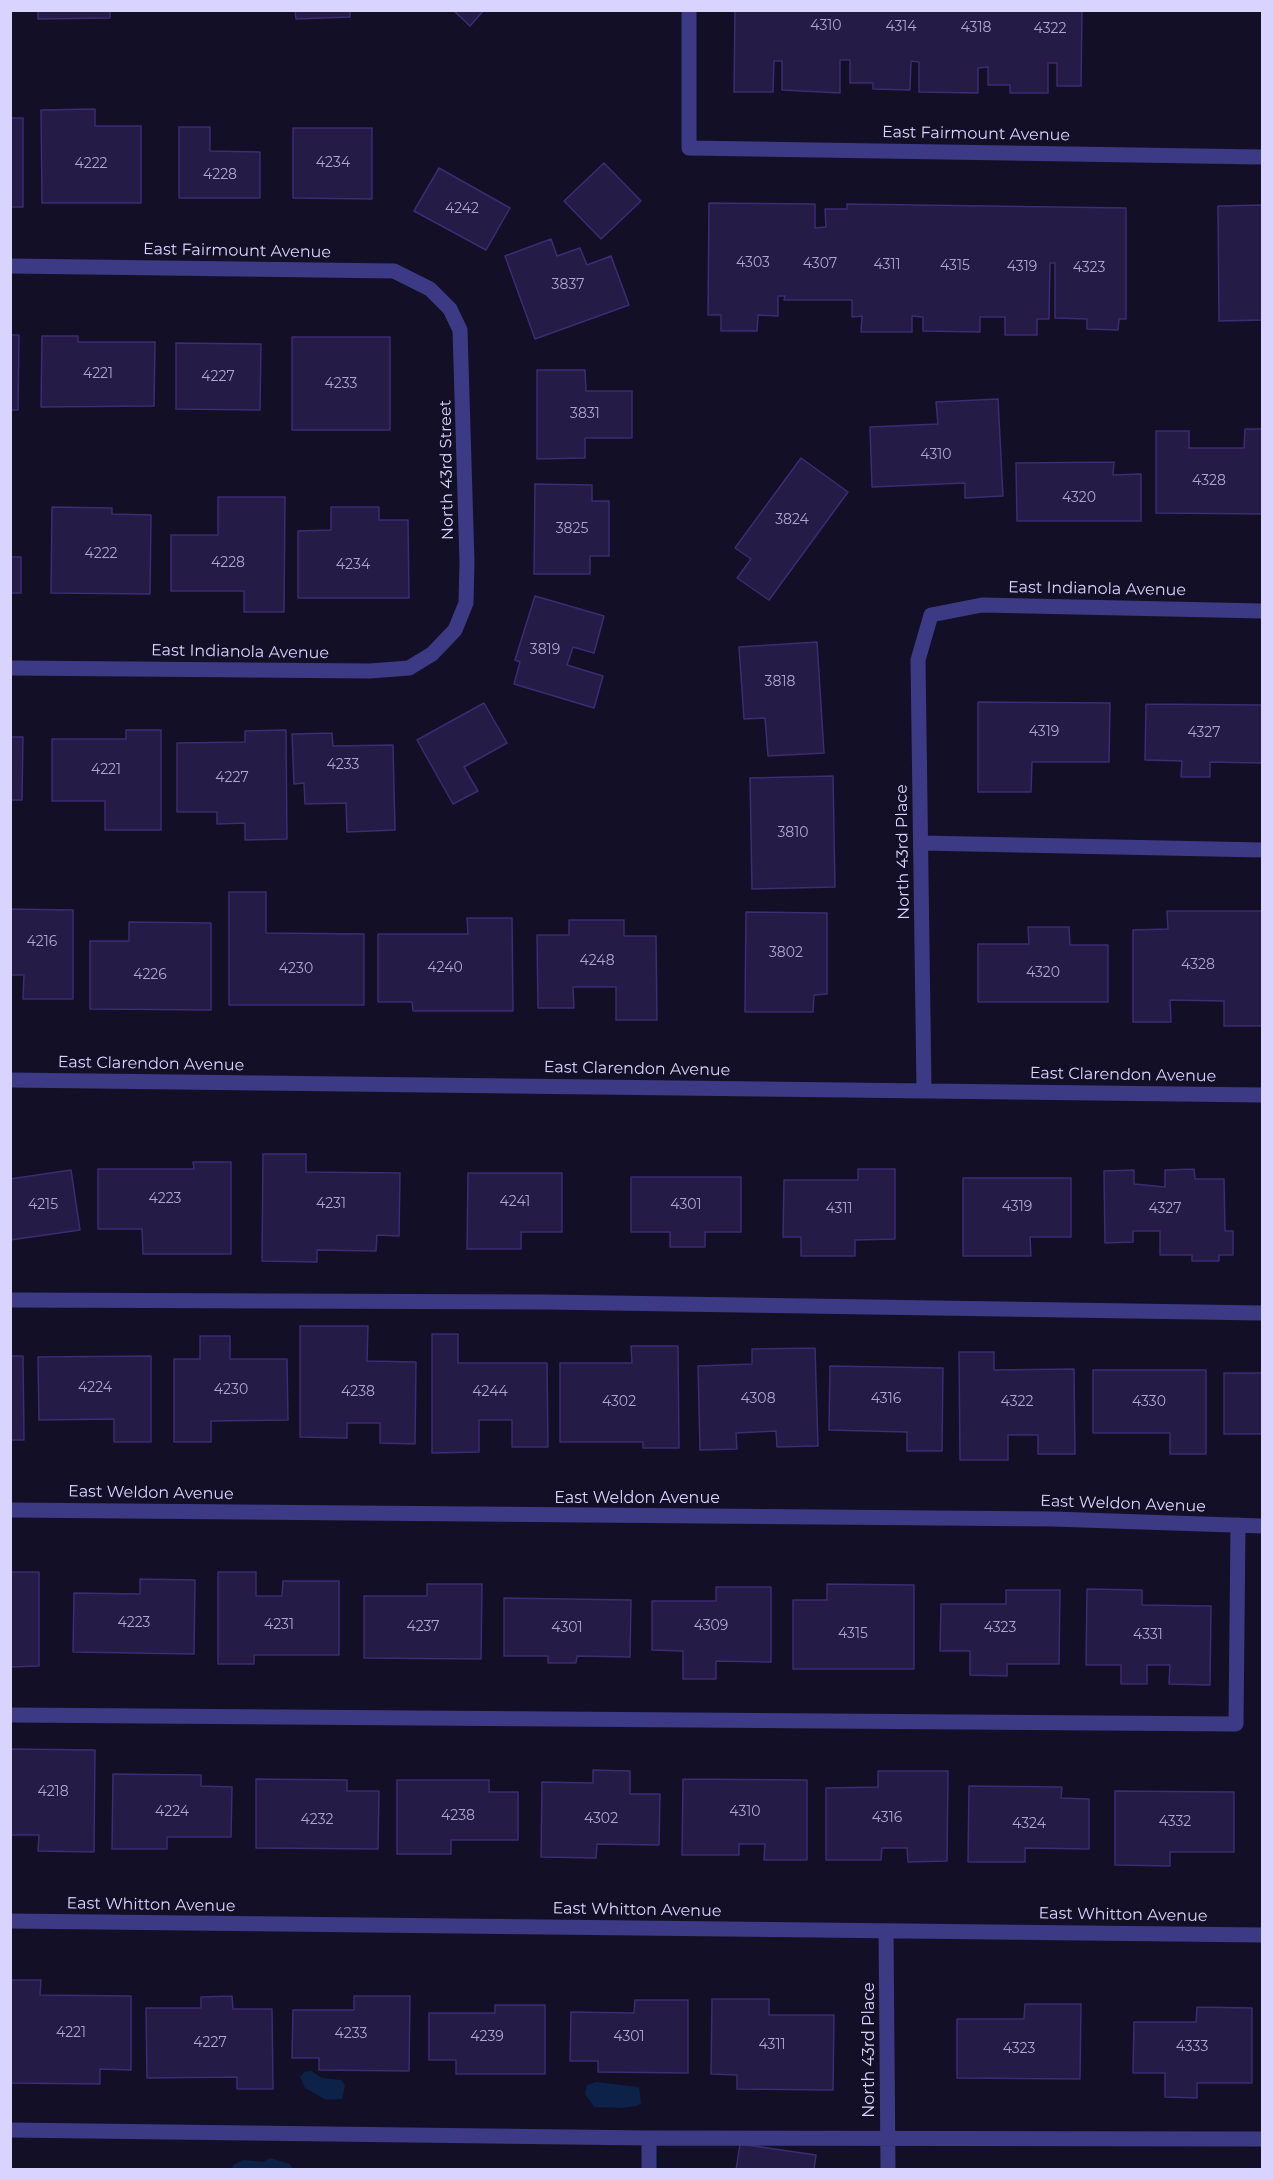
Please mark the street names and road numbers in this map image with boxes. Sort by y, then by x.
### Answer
street label: East Fairmount Avenue [882,123,1070,145]
street label: East Fairmount Avenue [143,240,331,262]
street label: North 43rd Street [436,400,458,540]
street label: East Indianola Avenue [1008,578,1186,600]
street label: East Indianola Avenue [151,641,329,663]
street label: North 43rd Place [892,784,914,920]
street label: East Clarendon Avenue [58,1053,244,1075]
street label: East Clarendon Avenue [544,1058,730,1080]
street label: East Clarendon Avenue [1030,1064,1216,1086]
street label: East Weldon Avenue [68,1482,234,1504]
street label: East Weldon Avenue [554,1488,720,1508]
street label: East Weldon Avenue [1040,1492,1206,1516]
street label: East Whitton Avenue [66,1894,236,1916]
street label: East Whitton Avenue [552,1899,722,1921]
street label: East Whitton Avenue [1038,1904,1208,1926]
street label: North 43rd Place [859,1982,879,2118]

